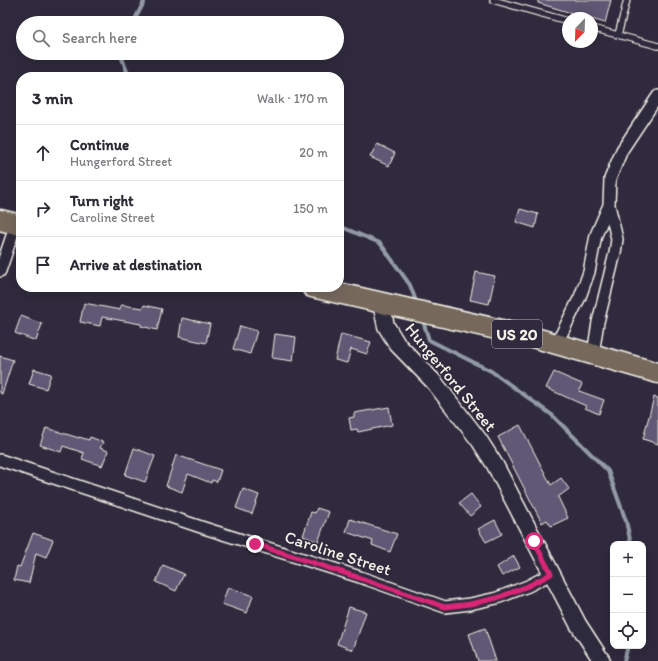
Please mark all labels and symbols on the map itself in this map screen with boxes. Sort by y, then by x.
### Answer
north arrow [562,12,598,48]
street label: Hungerford Street [401,319,501,435]
road number: US 20 [492,320,542,348]
street label: Caroline Street [282,526,394,580]
route start [525,532,543,550]
route end [246,535,264,553]

